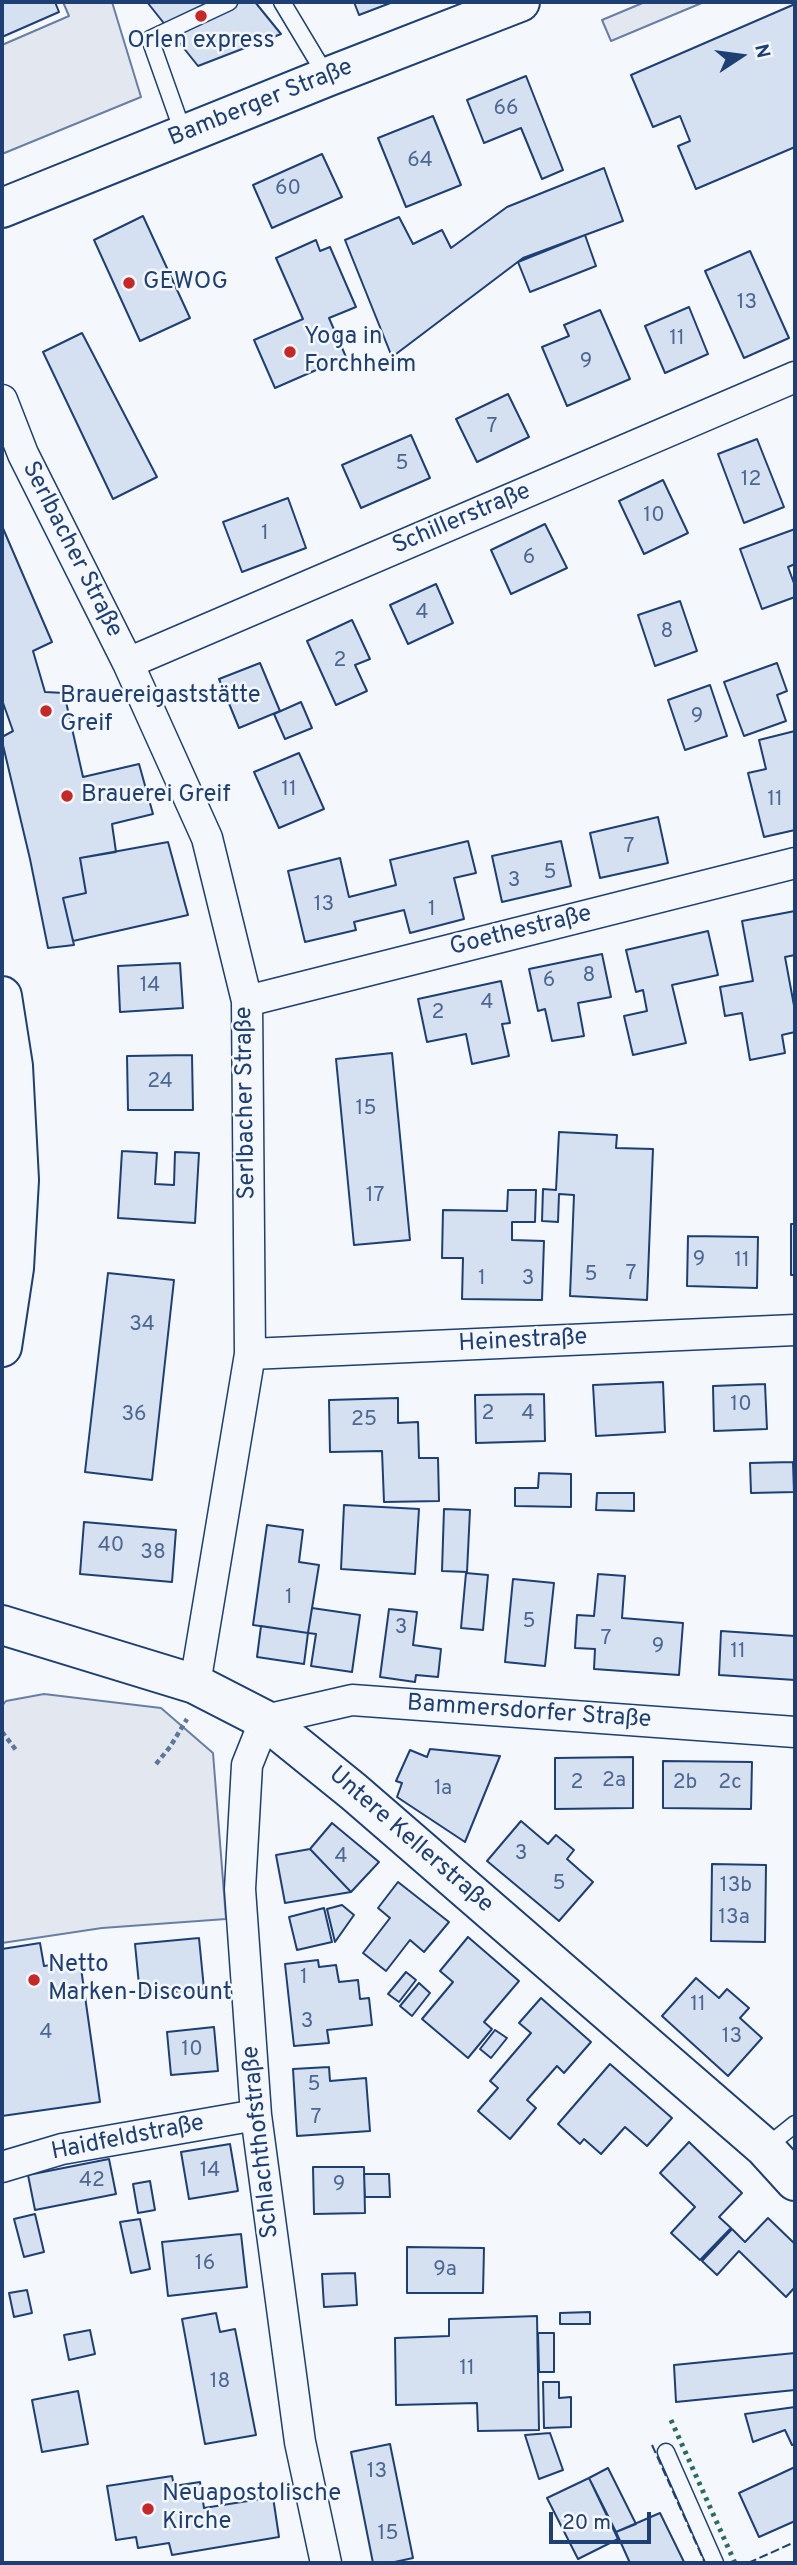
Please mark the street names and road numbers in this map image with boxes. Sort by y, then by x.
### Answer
street label: Bamberger Straße [165,54,357,154]
street label: Serlbacher Straße [14,457,128,643]
street label: Schillerstraße [389,478,535,562]
street label: Goethestraße [447,901,595,963]
street label: Serlbacher Straße [231,1006,263,1200]
street label: Heinestraße [458,1324,588,1360]
street label: Bammersdorfer Straße [406,1690,652,1736]
street label: Untere Kellerstraße [322,1762,498,1920]
street label: Schlachthofstraße [238,2044,286,2240]
street label: Haidfeldstraße [49,2110,207,2168]

